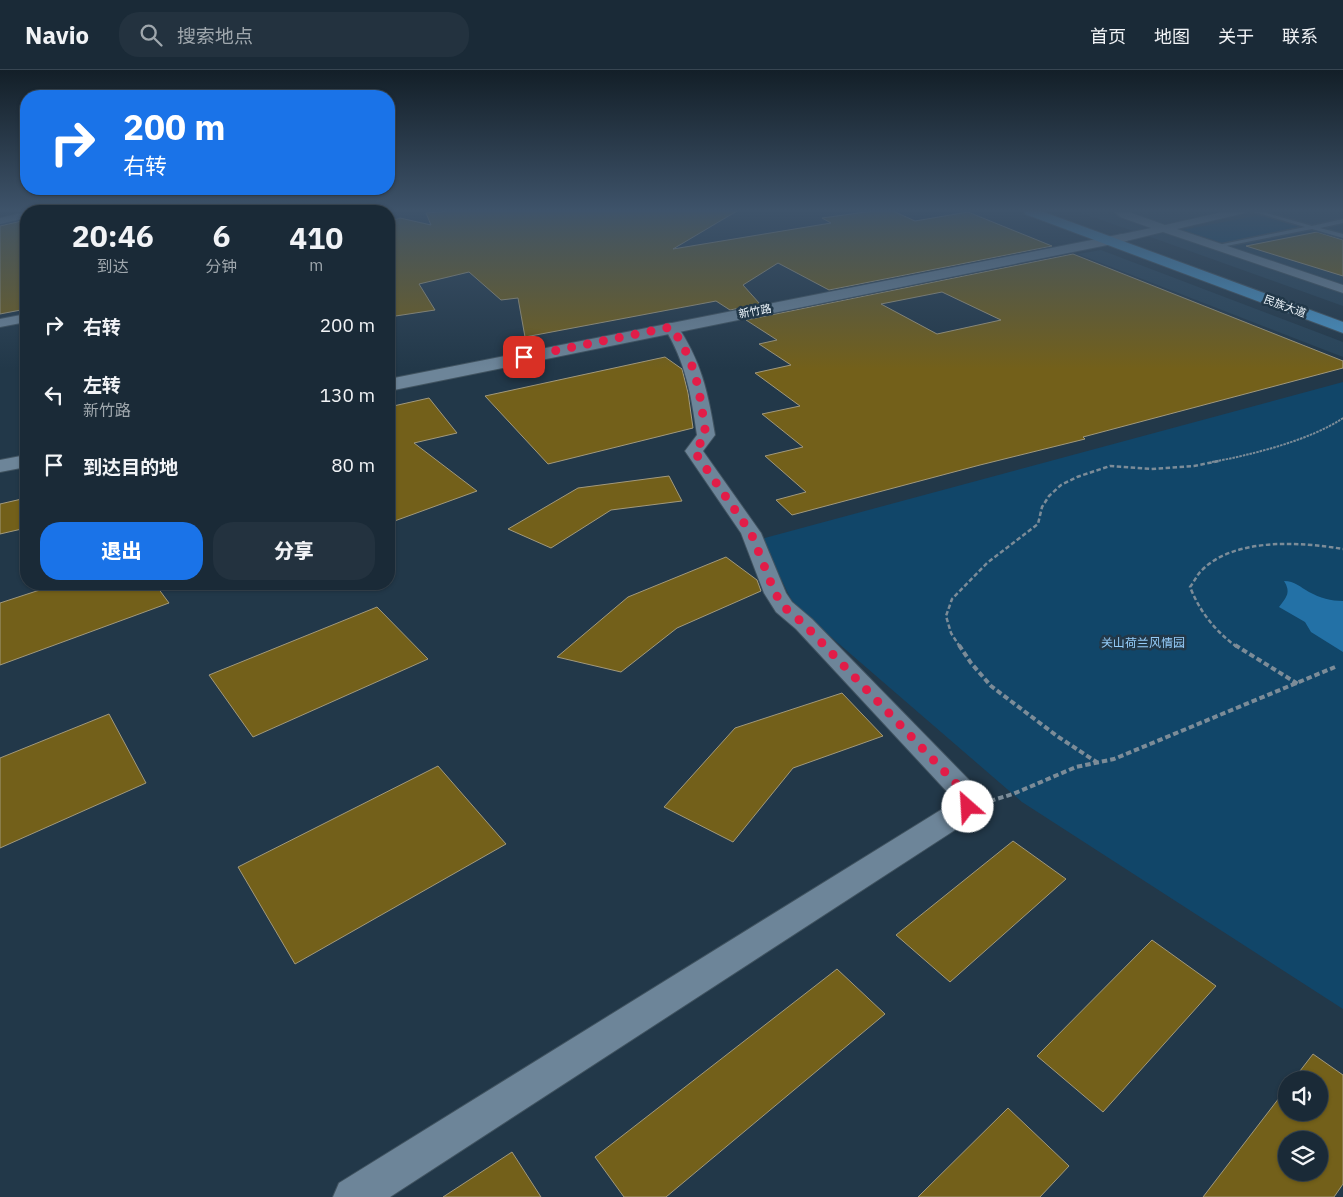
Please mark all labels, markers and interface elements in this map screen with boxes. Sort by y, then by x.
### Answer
search box [119,12,469,57]
text: Navio [25,19,89,51]
icon: search [137,21,165,49]
text: 搜索地点 [177,24,253,48]
text: 首页 [1090,25,1126,48]
text: 地图 [1154,25,1190,48]
text: 关于 [1218,25,1254,48]
text: 联系 [1282,25,1318,48]
text: 200 m [123,104,226,150]
icon: right [40,110,105,175]
text: 右转 [123,151,167,180]
text: 20:46 [72,216,154,255]
text: 6 [212,216,230,255]
text: 410 [289,218,343,257]
text: m [309,255,323,275]
text: 到达 [97,256,129,276]
text: 分钟 [205,256,237,276]
street label: 民族大道 [1262,292,1308,320]
street label: 新竹路 [737,301,773,321]
icon: right [40,311,68,339]
text: 200 m [320,313,375,337]
text: 右转 [83,315,121,339]
pin [503,336,545,378]
icon: arrive [510,343,538,371]
text: 左转 [83,373,121,397]
icon: left [40,381,68,409]
text: 130 m [320,383,375,407]
text: 新竹路 [83,400,131,420]
icon: arrive [40,451,68,479]
text: 80 m [331,453,375,477]
text: 到达目的地 [83,455,178,479]
button: 退出 [40,522,203,580]
button: 分享 [213,522,375,580]
park label: 关山荷兰风情园 [1101,635,1185,650]
position arrow [941,780,993,832]
map controls [1278,1071,1328,1181]
button: sound [1278,1071,1328,1121]
button: layers [1278,1131,1328,1181]

